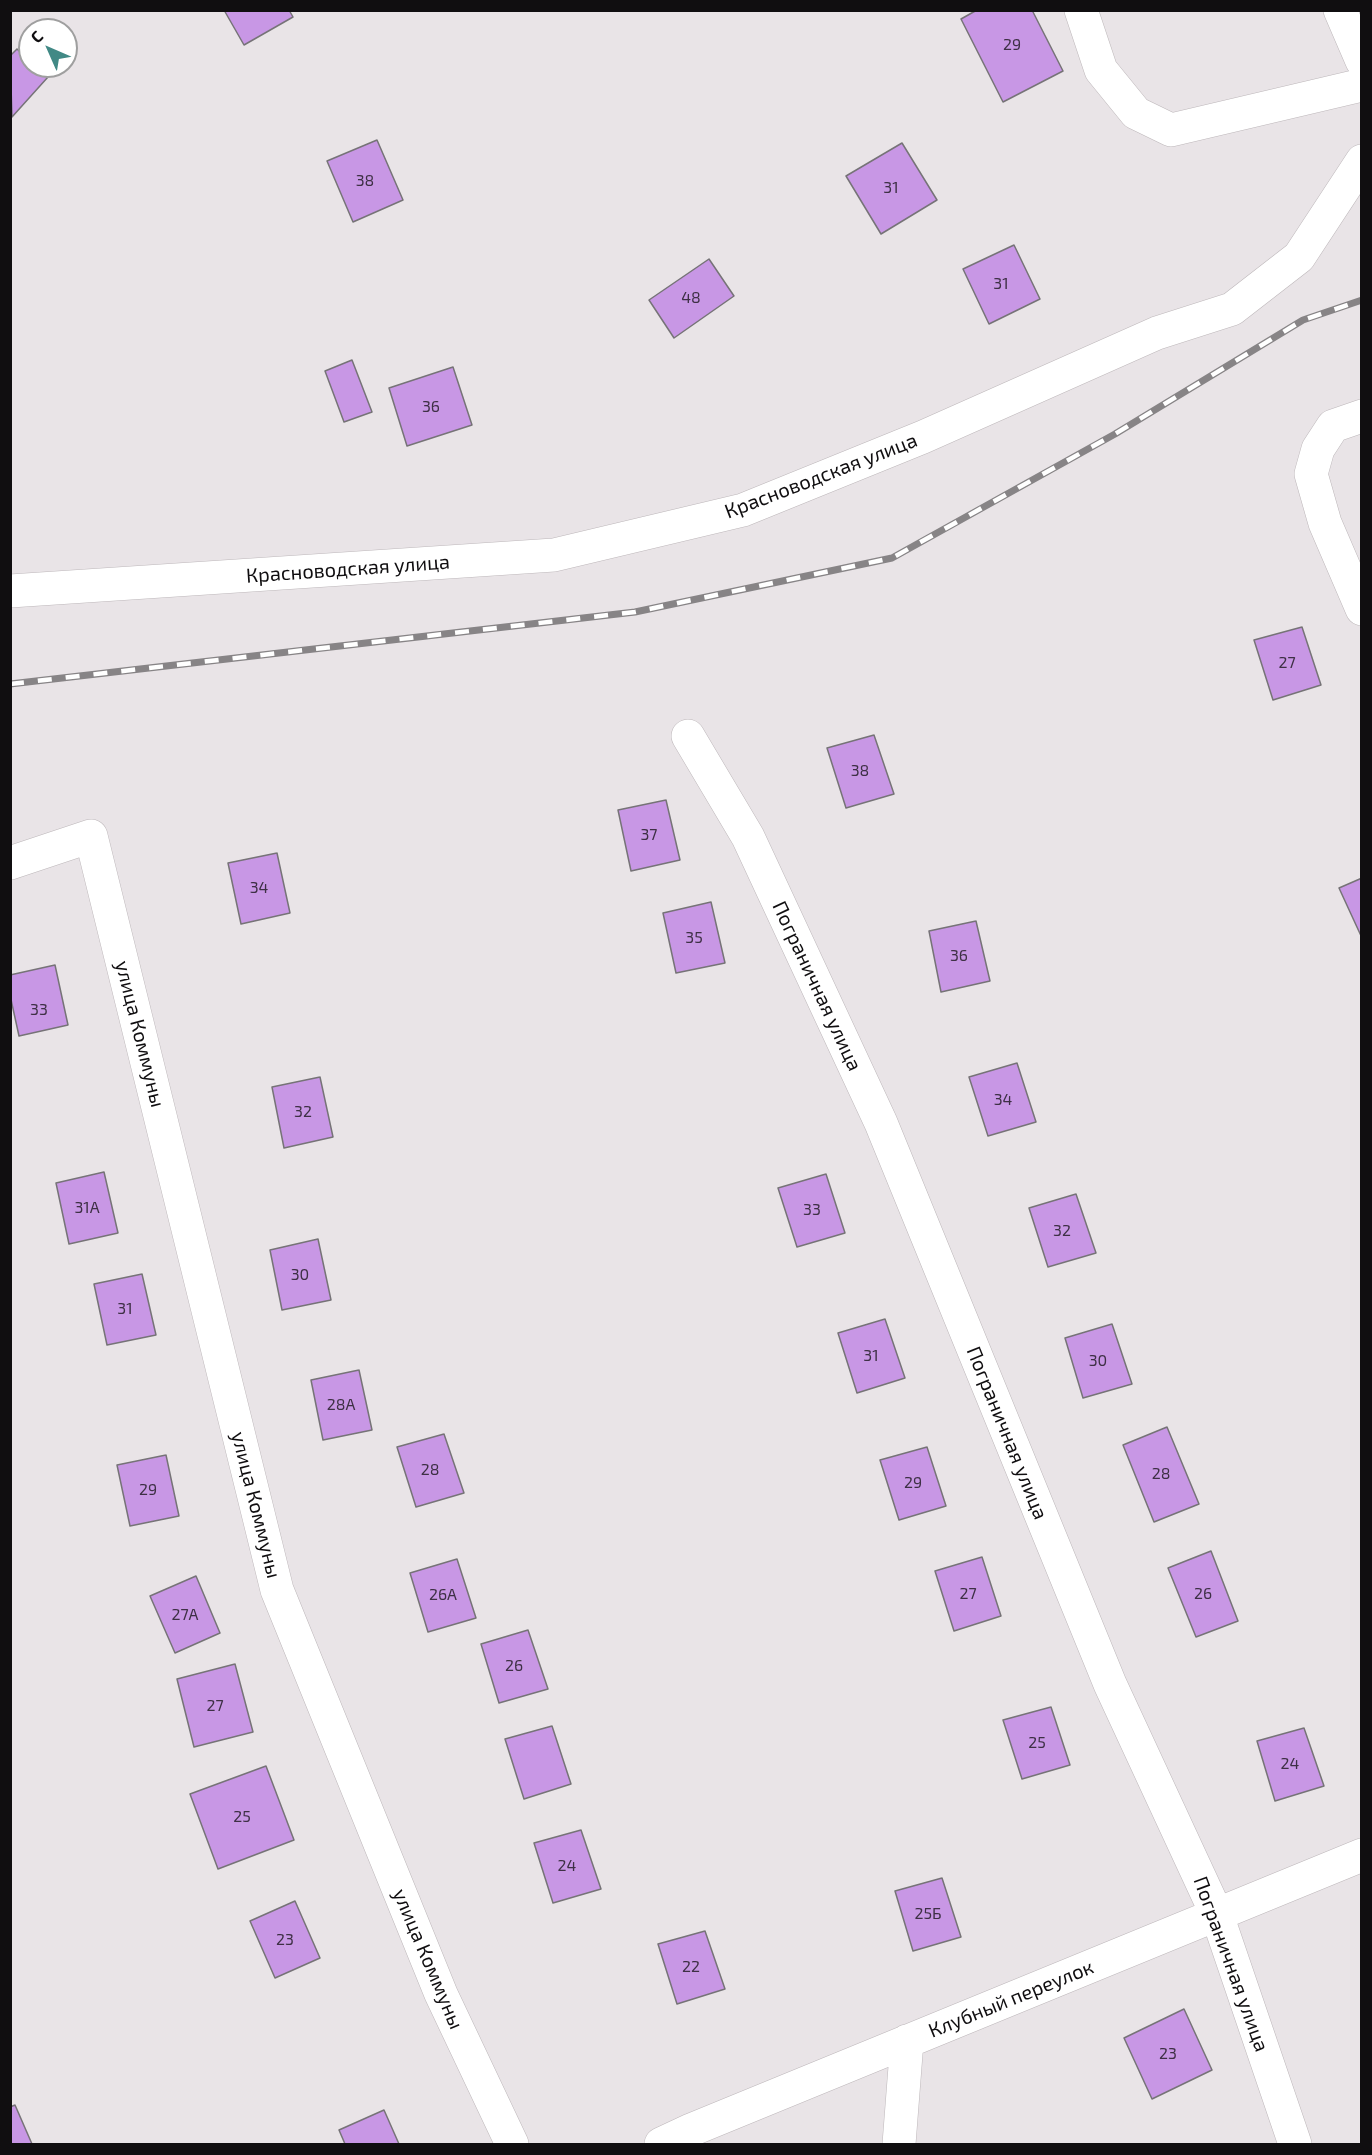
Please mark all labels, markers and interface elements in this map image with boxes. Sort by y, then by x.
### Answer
north arrow [18,18,78,78]
text: С [26,26,46,46]
house number: 29 [1003,35,1021,55]
house number: 38 [356,171,374,191]
house number: 31 [883,178,899,198]
house number: 31 [993,274,1009,294]
house number: 48 [681,288,701,308]
house number: 36 [422,397,440,417]
street label: Красноводская улица [721,428,921,524]
street label: Красноводская улица [245,550,451,588]
house number: 27 [1278,653,1296,673]
house number: 38 [851,761,869,781]
house number: 37 [640,825,658,845]
house number: 34 [250,878,268,898]
street label: Пограничная улица [767,897,867,1075]
house number: 35 [685,928,703,948]
house number: 36 [950,946,968,966]
street label: улица Коммуны [110,958,170,1110]
house number: 33 [30,1000,48,1020]
house number: 34 [994,1090,1012,1110]
house number: 32 [294,1102,312,1122]
house number: 31А [74,1198,100,1218]
house number: 33 [803,1200,821,1220]
house number: 32 [1053,1221,1071,1241]
house number: 30 [291,1265,309,1285]
house number: 31 [117,1299,133,1319]
street label: Пограничная улица [961,1343,1053,1523]
house number: 31 [863,1346,879,1366]
house number: 30 [1089,1351,1107,1371]
house number: 28А [327,1395,355,1415]
street label: улица Коммуны [226,1429,286,1581]
house number: 28 [421,1460,439,1480]
house number: 28 [1152,1464,1170,1484]
house number: 29 [904,1473,922,1493]
house number: 29 [139,1480,157,1500]
house number: 27 [959,1584,977,1604]
house number: 26 [1194,1584,1212,1604]
house number: 26А [429,1585,457,1605]
house number: 27А [171,1605,199,1625]
house number: 26 [505,1656,523,1676]
house number: 27 [206,1696,224,1716]
house number: 25 [1028,1733,1046,1753]
house number: 24 [1281,1754,1299,1774]
house number: 25 [233,1807,251,1827]
house number: 24 [558,1856,576,1876]
street label: Пограничная улица [1188,1873,1274,2055]
street label: улица Коммуны [388,1885,468,2033]
house number: 25Б [914,1904,942,1924]
house number: 23 [276,1930,294,1950]
street label: Клубный переулок [925,1955,1097,2043]
house number: 22 [682,1957,700,1977]
house number: 23 [1159,2044,1177,2064]

